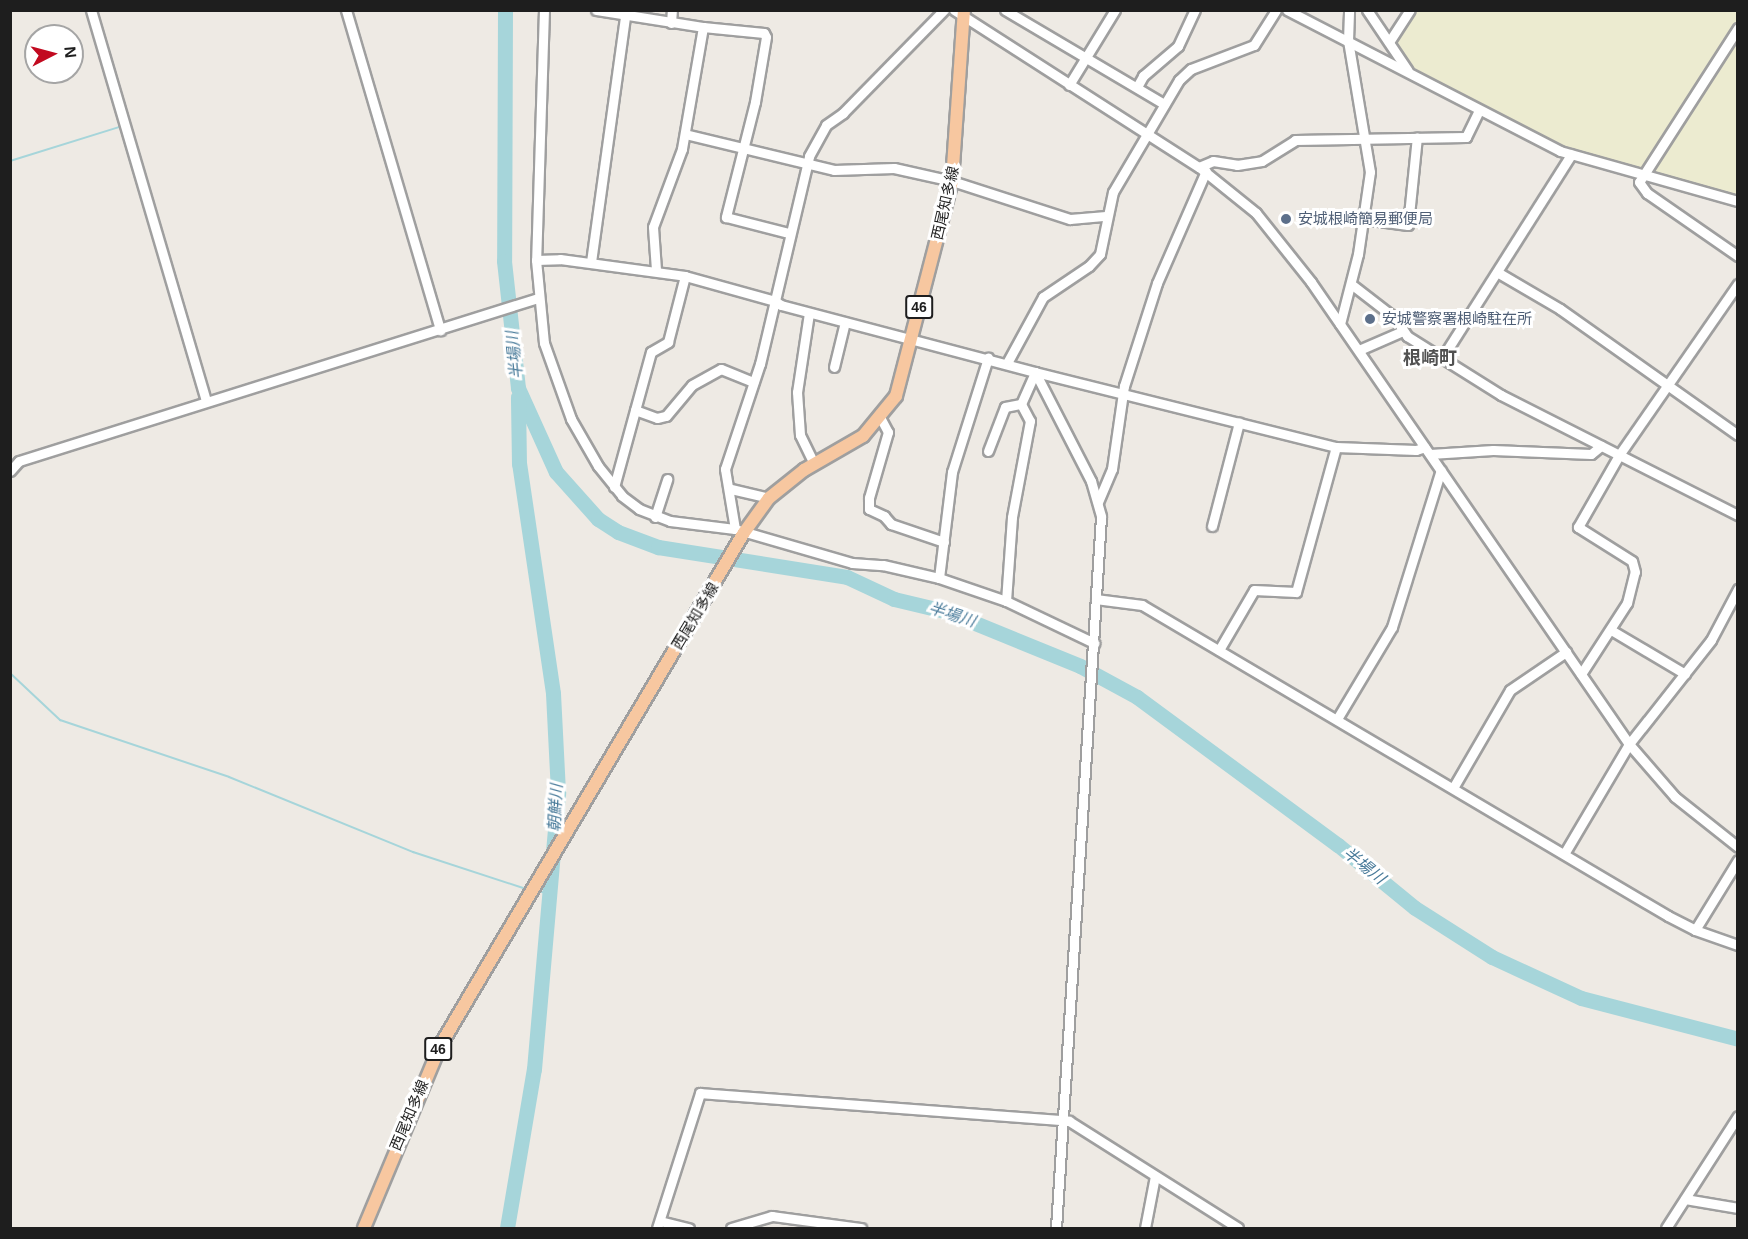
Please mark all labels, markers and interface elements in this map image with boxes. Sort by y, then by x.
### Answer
north arrow [24,24,84,84]
text: N [61,46,79,59]
street label: 西尾知多線 [928,164,962,242]
place label: 安城根崎簡易郵便局 [1298,210,1433,228]
marker: 安城根崎簡易郵便局 [1279,212,1293,226]
road number: 46 [904,296,934,318]
place label: 安城警察署根崎駐在所 [1382,310,1532,328]
marker: 安城警察署根崎駐在所 [1363,312,1377,326]
water label: 半場川 [503,330,527,380]
district label: 根崎町 [1403,347,1457,369]
street label: 西尾知多線 [668,579,722,653]
water label: 半場川 [926,598,978,632]
water label: 朝鮮川 [545,784,567,832]
water label: 半場川 [1339,843,1389,889]
road number: 46 [423,1038,453,1060]
street label: 西尾知多線 [386,1077,432,1153]

